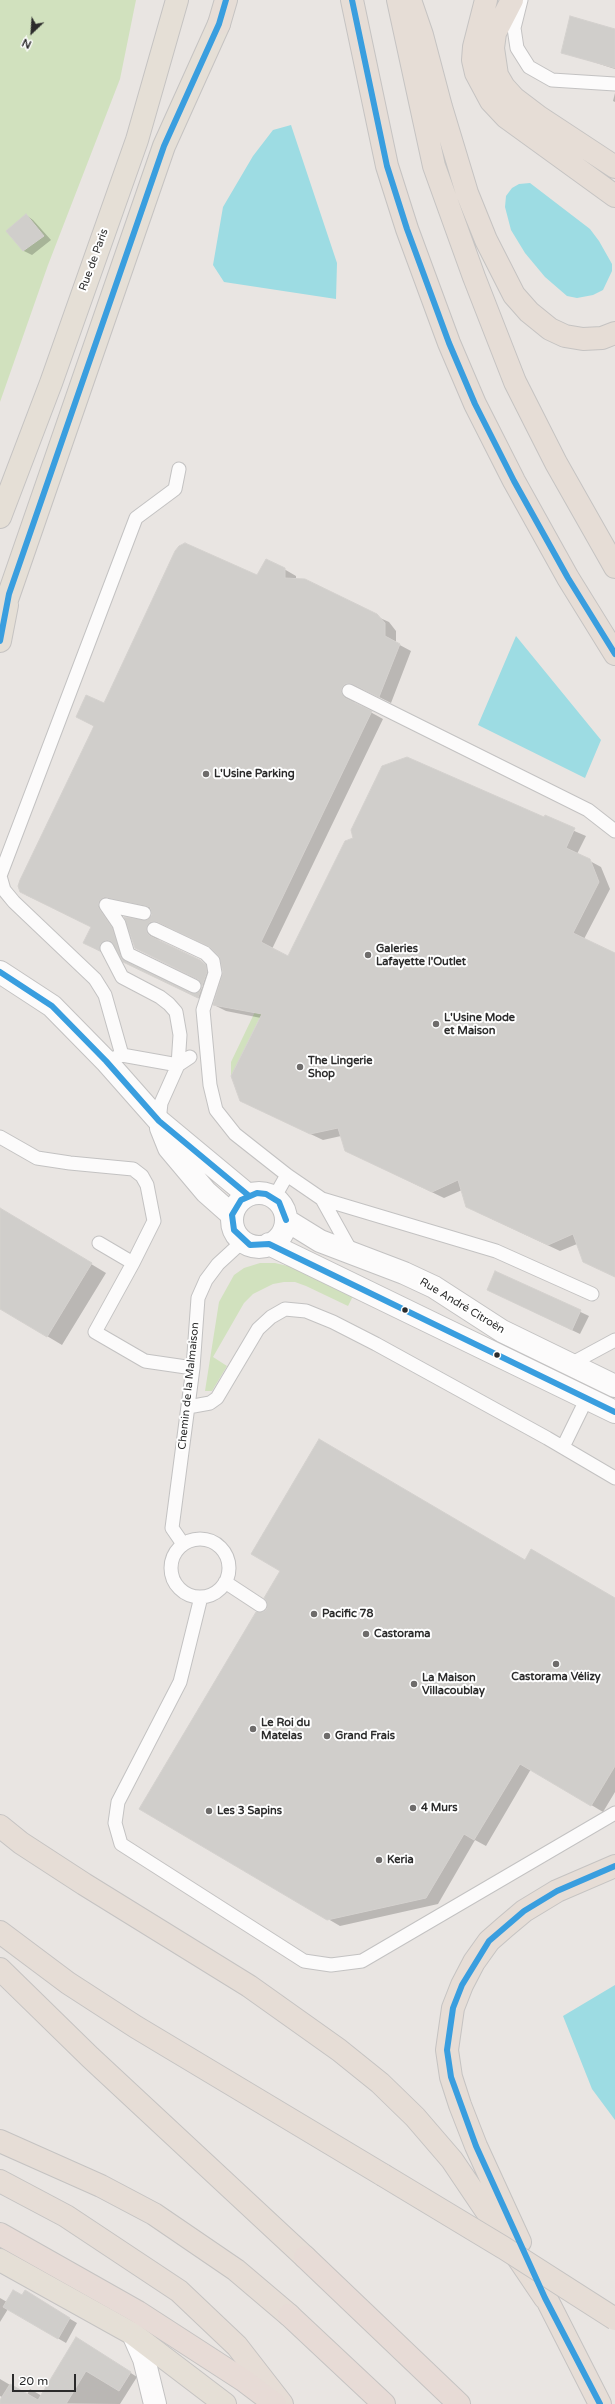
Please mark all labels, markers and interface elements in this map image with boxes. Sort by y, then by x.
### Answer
north arrow [12,12,52,52]
text: N [20,36,33,51]
street label: Rue de Paris [77,227,111,293]
place label: L'Usine Parking [214,767,295,781]
marker: L'Usine Parking [201,769,211,779]
place label: Galeries Lafayette l'Outlet [376,942,466,968]
marker: Galeries Lafayette l'Outlet [363,950,373,960]
place label: L'Usine Mode et Maison [444,1011,515,1037]
marker: L'Usine Mode et Maison [431,1019,441,1029]
place label: The Lingerie Shop [308,1054,373,1080]
marker: The Lingerie Shop [295,1062,305,1072]
street label: Rue André Citroën [417,1275,507,1337]
unlabelled marker [400,1305,410,1315]
street label: Chemin de la Malmaison [176,1322,202,1450]
unlabelled marker [492,1350,502,1360]
place label: Pacific 78 [322,1607,373,1621]
marker: Pacific 78 [309,1609,319,1619]
place label: Castorama [374,1627,431,1641]
marker: Castorama [361,1629,371,1639]
marker: Castorama Vélizy [551,1659,561,1669]
place label: Castorama Vélizy [511,1670,601,1684]
place label: La Maison Villacoublay [422,1671,485,1697]
marker: La Maison Villacoublay [409,1679,419,1689]
place label: Le Roi du Matelas [261,1716,310,1742]
marker: Le Roi du Matelas [248,1724,258,1734]
place label: Grand Frais [335,1729,395,1743]
marker: Grand Frais [322,1731,332,1741]
place label: 4 Murs [421,1801,457,1815]
marker: 4 Murs [408,1803,418,1813]
place label: Les 3 Sapins [217,1804,282,1818]
marker: Les 3 Sapins [204,1806,214,1816]
place label: Keria [387,1853,414,1867]
marker: Keria [374,1855,384,1865]
scale bar [14,2366,78,2392]
text: 20 m [19,2374,48,2388]

